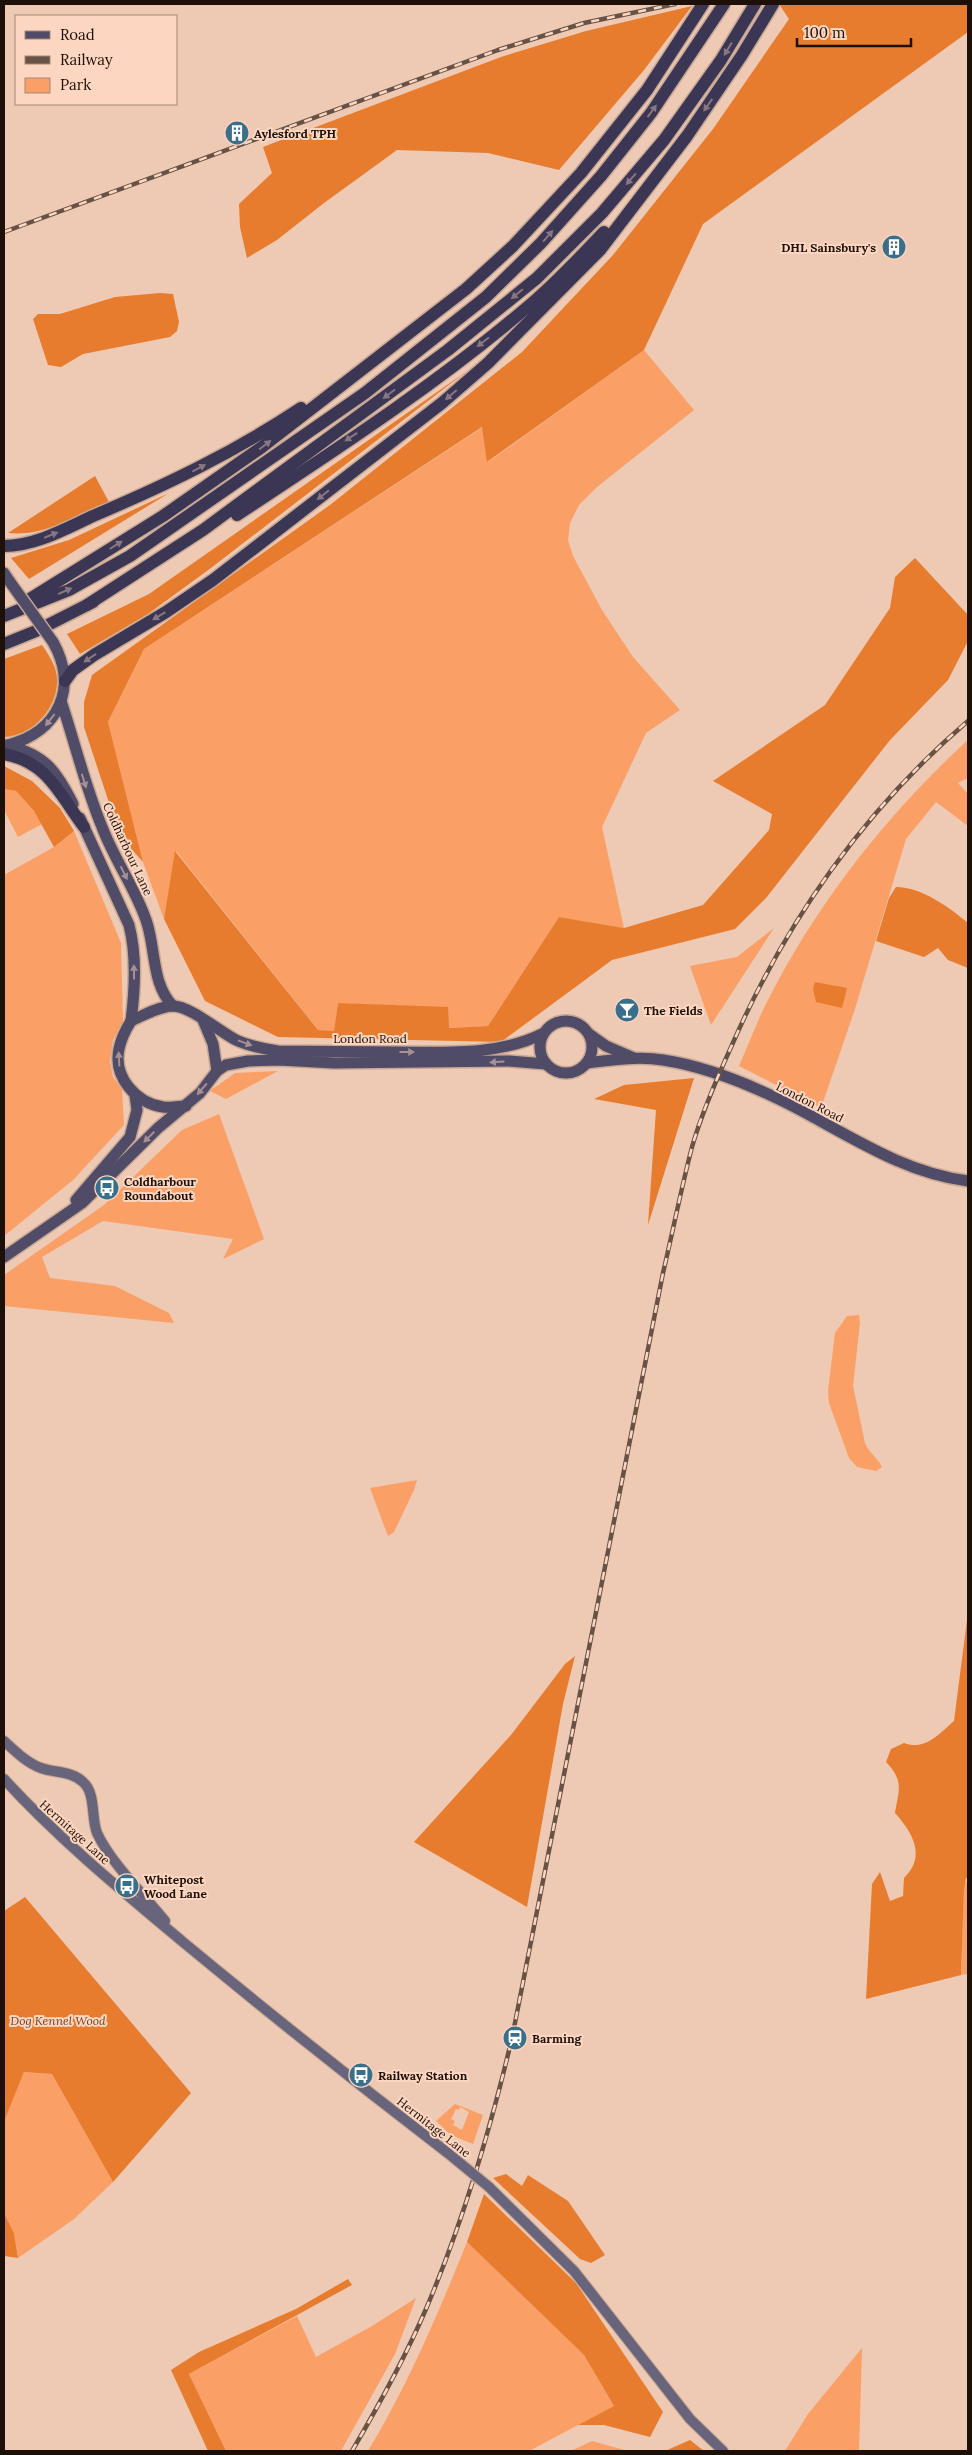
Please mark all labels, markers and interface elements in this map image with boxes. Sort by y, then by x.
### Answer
legend [15,15,178,105]
scale bar [797,15,911,47]
text: 100 m [804,23,845,42]
text: Road [60,25,95,44]
one-way arrow [723,42,732,55]
text: Railway [60,50,113,69]
text: Park [60,75,91,94]
one-way arrow [703,99,713,112]
one-way arrow [647,104,657,118]
building icon: Aylesford TPH [224,120,250,146]
place label: Aylesford TPH [254,126,336,141]
one-way arrow [626,173,637,186]
one-way arrow [542,230,553,242]
building icon: DHL Sainsbury's [881,234,907,260]
place label: DHL Sainsbury's [781,240,876,255]
one-way arrow [511,289,524,300]
one-way arrow [477,337,490,348]
one-way arrow [382,389,396,399]
one-way arrow [446,389,458,401]
one-way arrow [345,433,358,442]
one-way arrow [258,440,272,450]
one-way arrow [192,464,206,472]
one-way arrow [317,490,330,501]
one-way arrow [44,530,58,538]
one-way arrow [109,541,122,550]
one-way arrow [58,586,72,594]
one-way arrow [152,612,165,621]
one-way arrow [83,653,97,663]
one-way arrow [44,713,55,726]
one-way arrow [81,774,89,789]
street label: Coldharbour Lane [100,800,156,898]
one-way arrow [120,866,128,881]
one-way arrow [130,964,138,980]
bar icon: The Fields [614,997,640,1023]
place label: The Fields [644,1003,703,1018]
street label: London Road [333,1031,407,1046]
one-way arrow [238,1040,253,1047]
one-way arrow [399,1048,415,1056]
one-way arrow [114,1050,122,1066]
one-way arrow [489,1059,505,1067]
street label: London Road [774,1079,846,1125]
one-way arrow [197,1083,208,1096]
one-way arrow [143,1131,155,1143]
place label: Coldharbour Roundabout [124,1174,196,1203]
bus stop icon: Coldharbour Roundabout [94,1175,120,1201]
street label: Hermitage Lane [37,1797,114,1868]
place label: Whitepost Wood Lane [144,1872,207,1901]
bus stop icon: Whitepost Wood Lane [114,1873,140,1899]
park label: Dog Kennel Wood [10,2013,106,2028]
station icon: Barming [502,2025,528,2051]
place label: Barming [532,2031,583,2046]
bus stop icon: Railway Station [348,2062,374,2088]
place label: Railway Station [378,2068,468,2083]
street label: Hermitage Lane [394,2094,474,2161]

